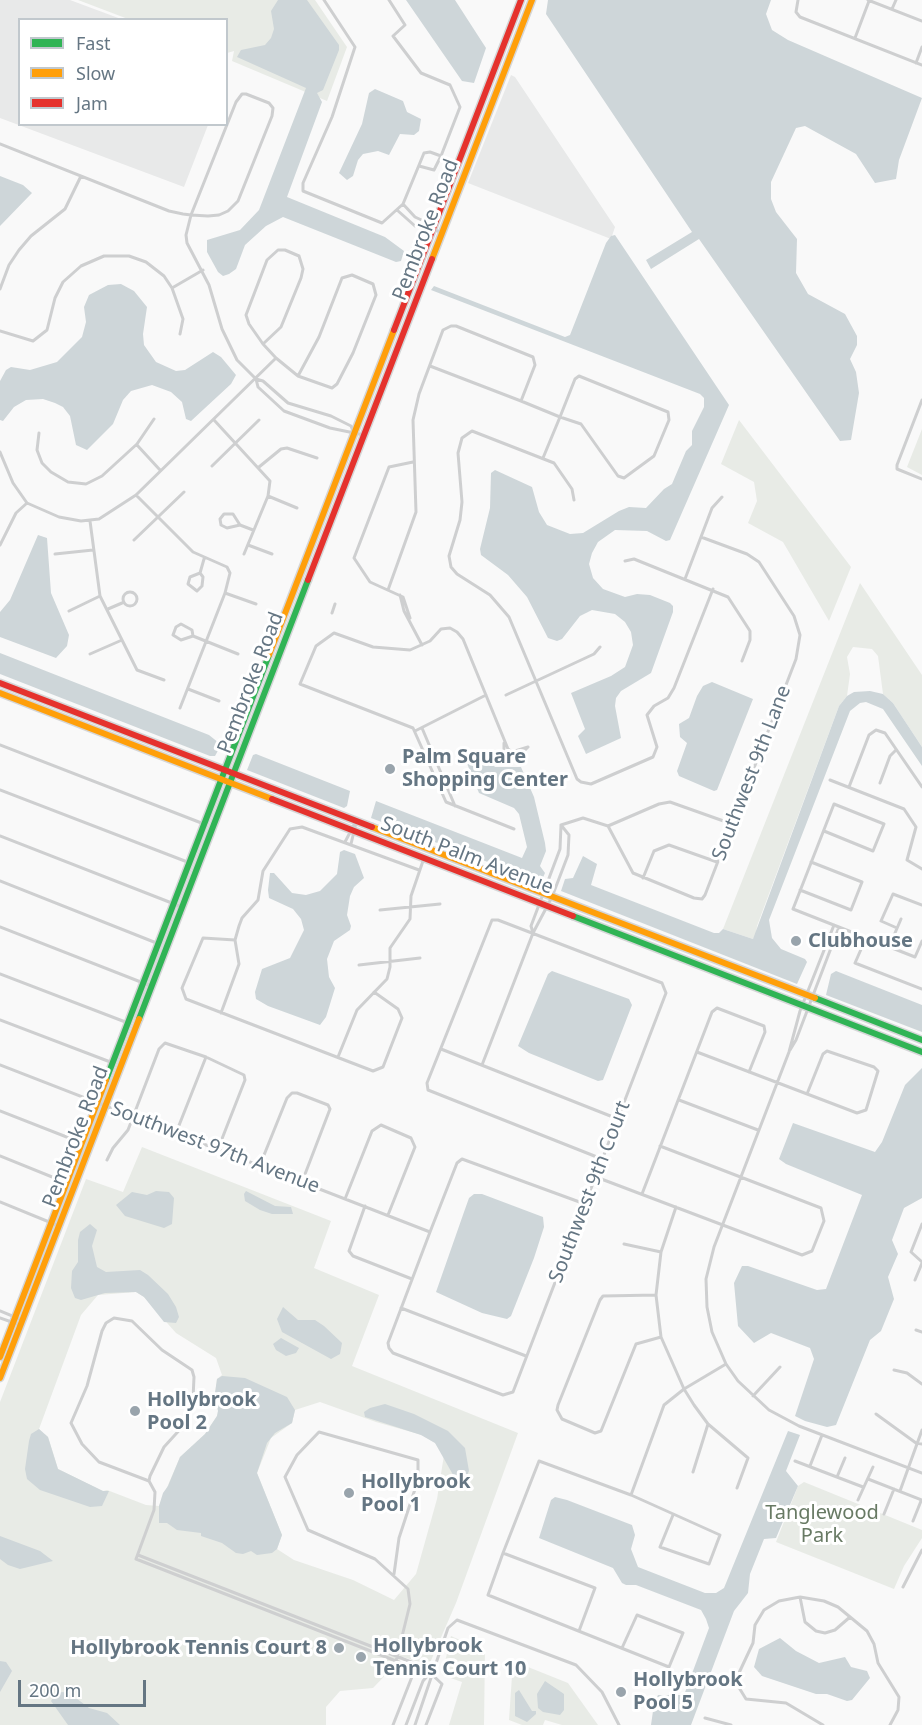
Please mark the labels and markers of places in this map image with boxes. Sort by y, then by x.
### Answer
place label: Palm Square Shopping Center [402,745,568,792]
marker: Palm Square Shopping Center [383,762,397,776]
place label: Clubhouse [808,929,913,953]
marker: Clubhouse [789,934,803,948]
place label: Hollybrook Pool 2 [147,1388,257,1435]
marker: Hollybrook Pool 2 [128,1404,142,1418]
place label: Hollybrook Pool 1 [361,1470,471,1517]
marker: Hollybrook Pool 1 [342,1486,356,1500]
place label: Hollybrook Tennis Court 10 [373,1634,526,1681]
place label: Hollybrook Tennis Court 8 [70,1636,327,1660]
marker: Hollybrook Tennis Court 8 [332,1641,346,1655]
marker: Hollybrook Tennis Court 10 [354,1650,368,1664]
place label: Hollybrook Pool 5 [633,1668,743,1715]
marker: Hollybrook Pool 5 [614,1685,628,1699]

